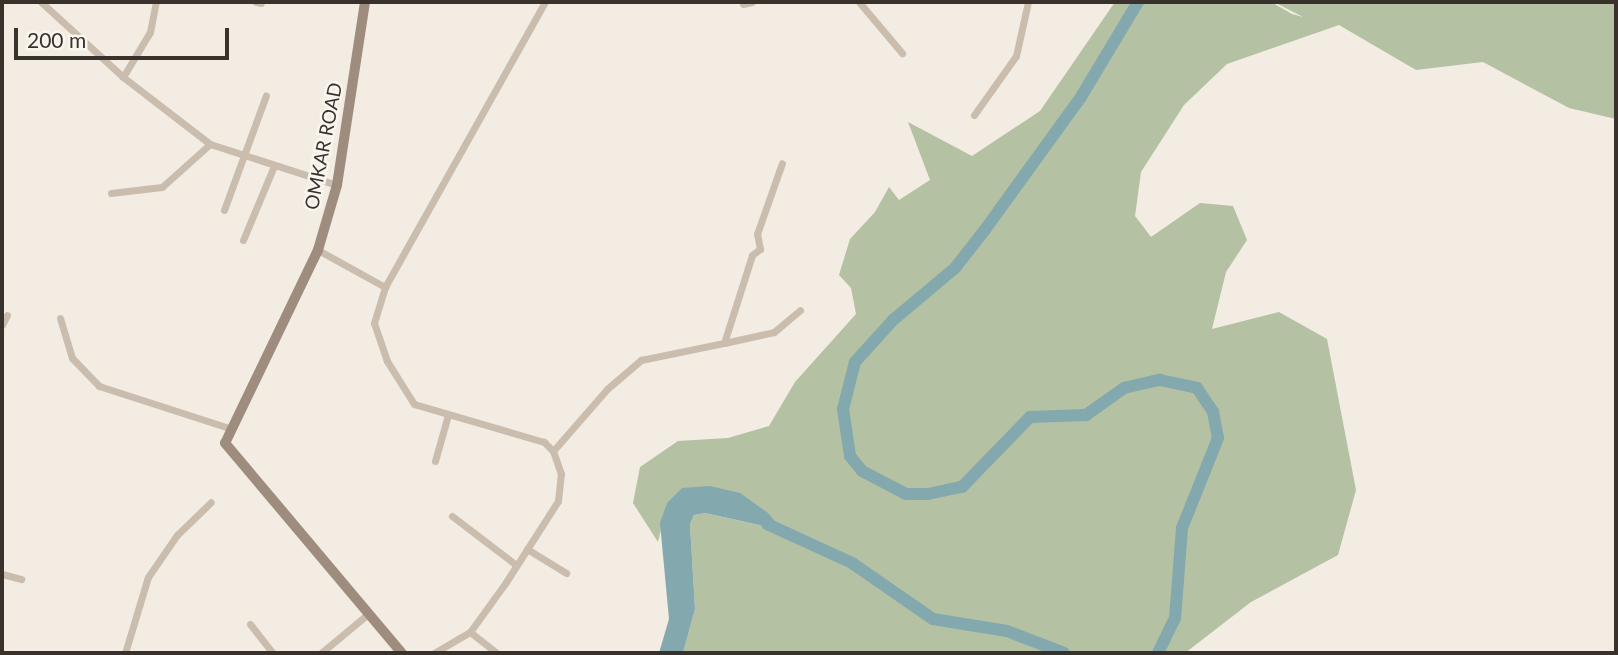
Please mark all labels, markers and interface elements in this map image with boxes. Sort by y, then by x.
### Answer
scale bar [18,14,233,58]
text: 200 m [27,27,86,52]
street label: OMKAR ROAD [300,81,346,211]

